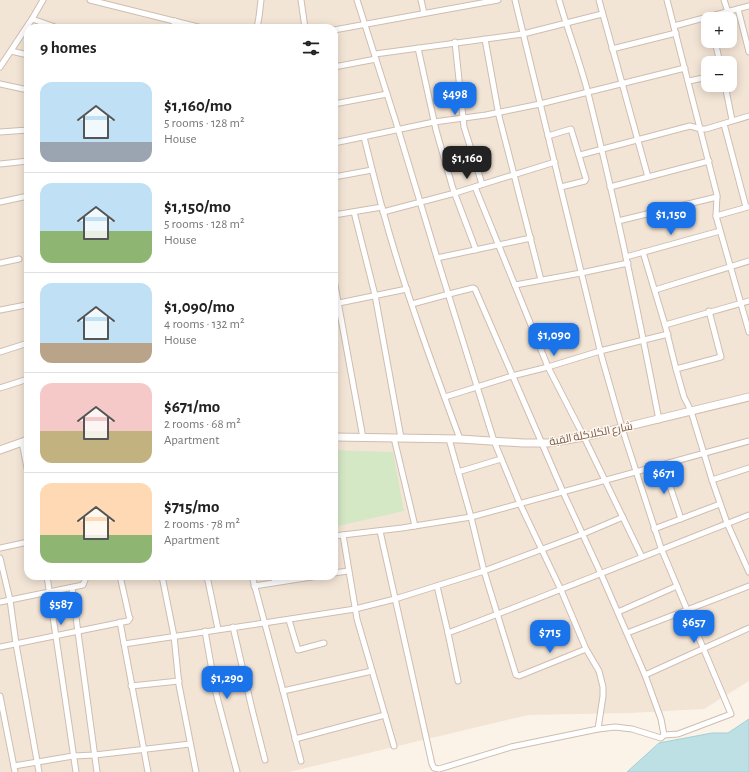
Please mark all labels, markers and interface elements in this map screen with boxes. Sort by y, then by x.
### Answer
map controls [701,12,737,92]
button: + [701,12,737,48]
icon: filters [300,37,322,59]
text: 9 homes [40,39,96,56]
button: − [701,56,737,92]
pin: $498 [431,82,479,116]
text: $498 [442,88,468,101]
text: $1,160/mo [164,97,232,114]
icon: home [72,98,120,146]
text: 5 rooms · 128 m² [164,117,245,130]
text: House [164,133,196,146]
pin: $1,160 [434,146,500,180]
text: $1,160 [451,152,483,165]
text: $1,150/mo [164,198,231,215]
icon: home [72,199,120,247]
pin: $1,150 [638,202,704,236]
text: $1,150 [656,208,686,221]
text: 5 rooms · 128 m² [164,218,245,231]
text: House [164,234,196,247]
text: $1,090/mo [164,298,235,315]
icon: home [72,299,120,347]
text: 4 rooms · 132 m² [164,318,245,331]
pin: $1,090 [521,323,587,357]
text: $1,090 [537,329,571,342]
text: House [164,334,196,347]
text: $671/mo [164,398,220,415]
icon: home [72,399,120,447]
text: 2 rooms · 68 m² [164,418,241,431]
street label: شارع الكلاكلة القبة [548,421,634,449]
text: Apartment [164,434,219,447]
pin: $671 [640,461,688,495]
text: $671 [653,467,675,480]
text: $715/mo [164,498,219,515]
icon: home [72,499,120,547]
text: 2 rooms · 78 m² [164,518,240,531]
text: Apartment [164,534,219,547]
pin: $587 [37,592,85,626]
text: $587 [49,598,73,611]
pin: $657 [670,610,718,644]
text: $657 [682,616,706,629]
pin: $715 [526,620,574,654]
text: $715 [539,626,561,639]
pin: $1,290 [194,666,260,700]
text: $1,290 [211,672,243,685]

